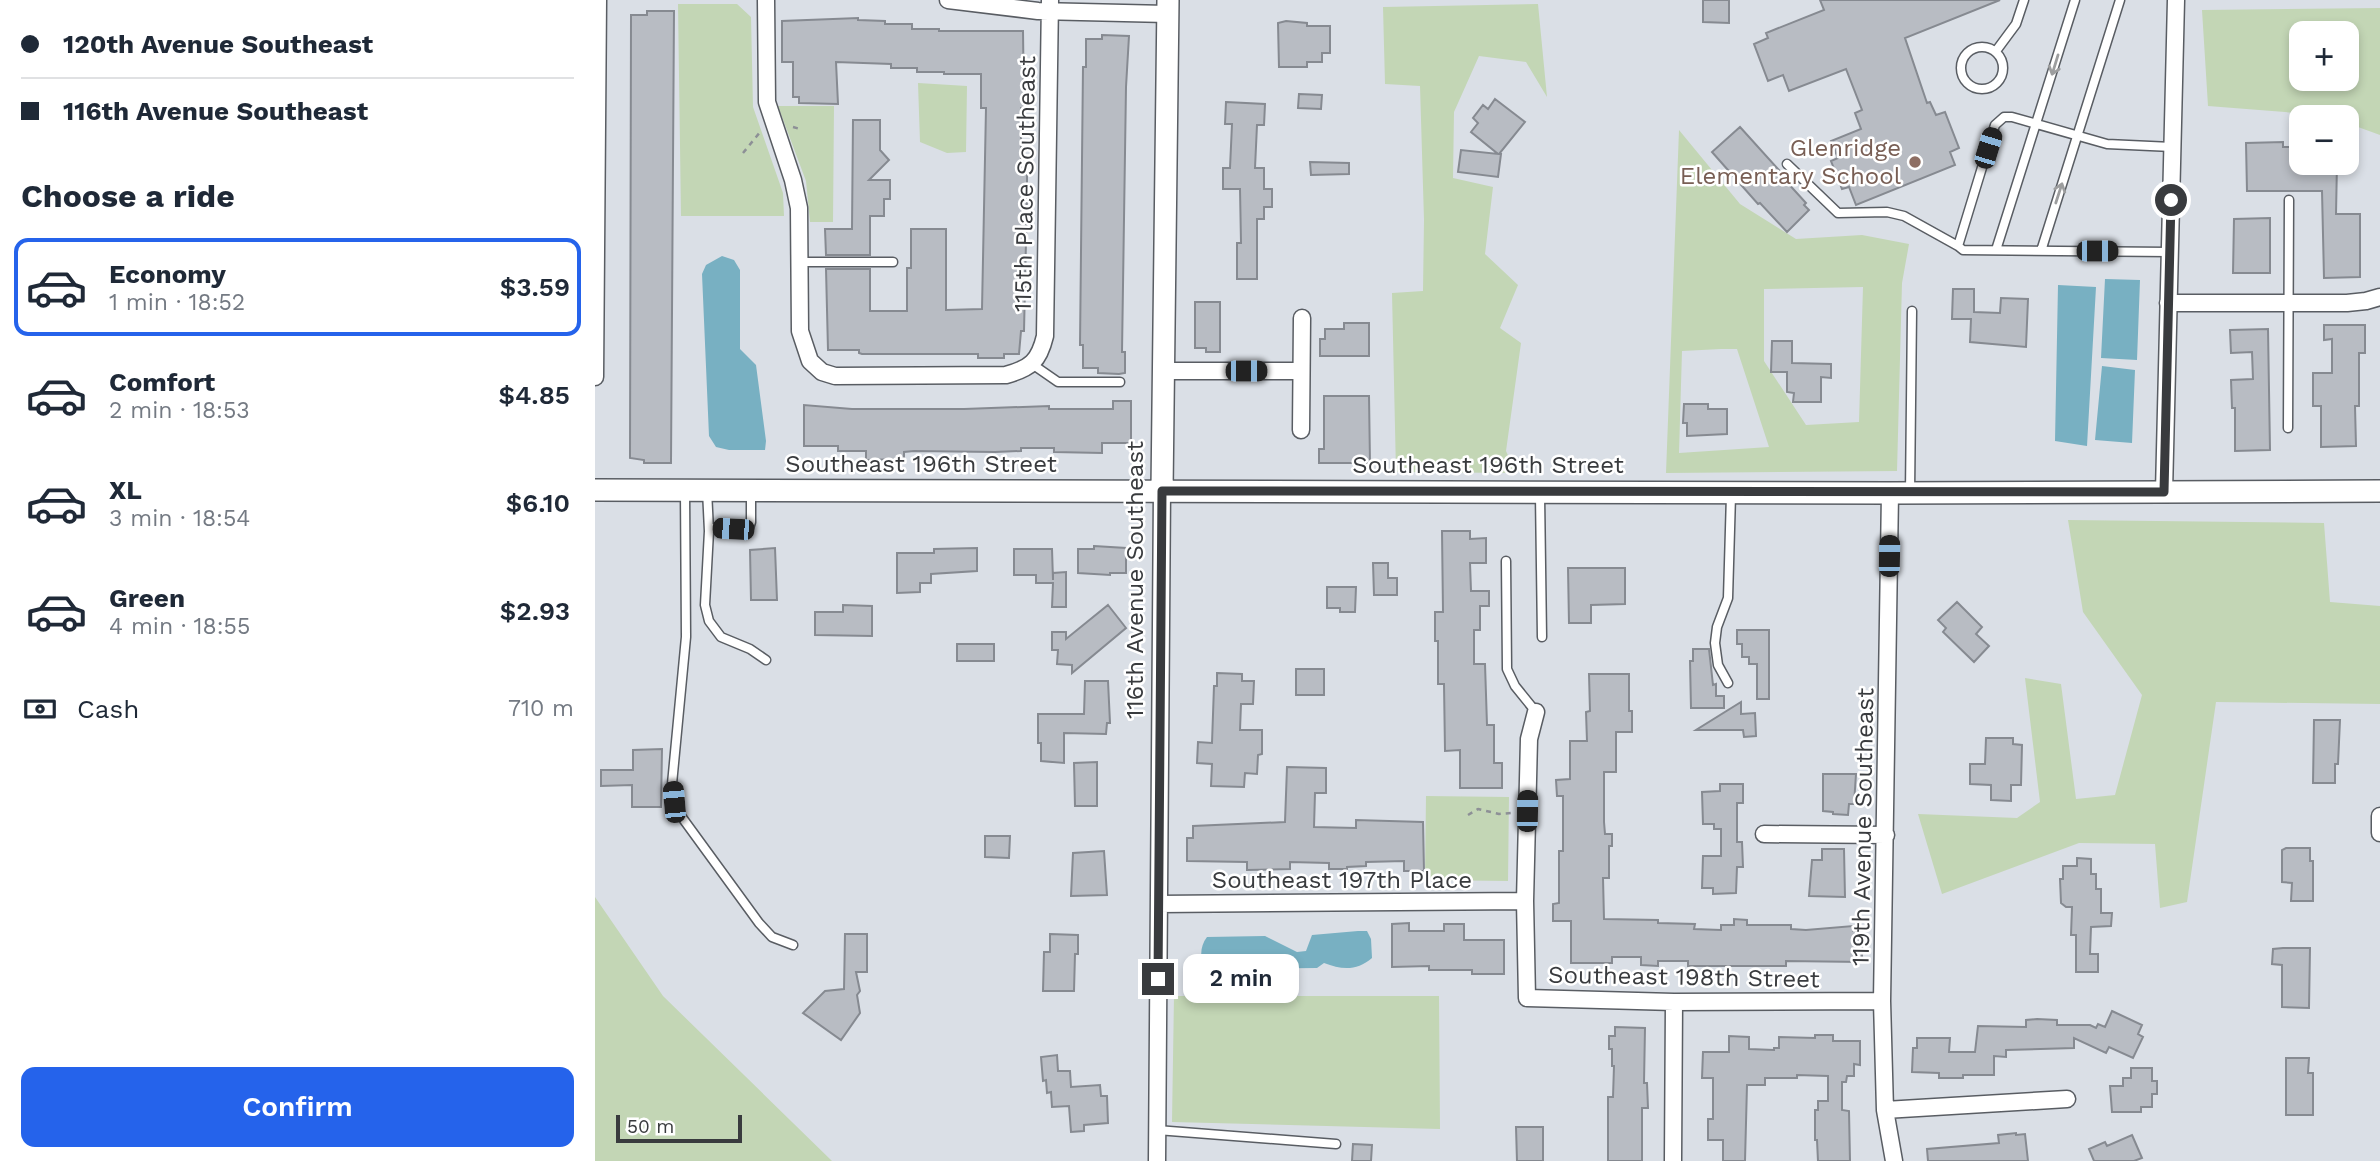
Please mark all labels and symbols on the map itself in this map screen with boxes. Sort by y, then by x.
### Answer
one-way arrow [2047,54,2060,76]
street label: 115th Place Southeast [1009,56,1041,312]
car [1972,125,2005,171]
place label: Glenridge Elementary School [1680,134,1902,190]
marker: Glenridge Elementary School [1907,154,1923,170]
one-way arrow [2054,183,2067,205]
route start [2155,184,2187,216]
car [2077,241,2119,262]
car [1226,361,1268,382]
street label: 116th Avenue Southeast [1121,441,1149,719]
street label: Southeast 196th Street [785,450,1057,478]
street label: Southeast 196th Street [1352,451,1624,479]
car [712,517,755,541]
car [1879,535,1900,577]
street label: 119th Avenue Southeast [1847,688,1879,966]
car [662,780,687,824]
car [1517,790,1538,832]
street label: Southeast 197th Place [1212,866,1472,894]
callout: 2 min [1183,954,1298,1004]
street label: Southeast 198th Street [1548,961,1820,993]
route end [1142,963,1174,995]
scale bar [616,1112,742,1144]

